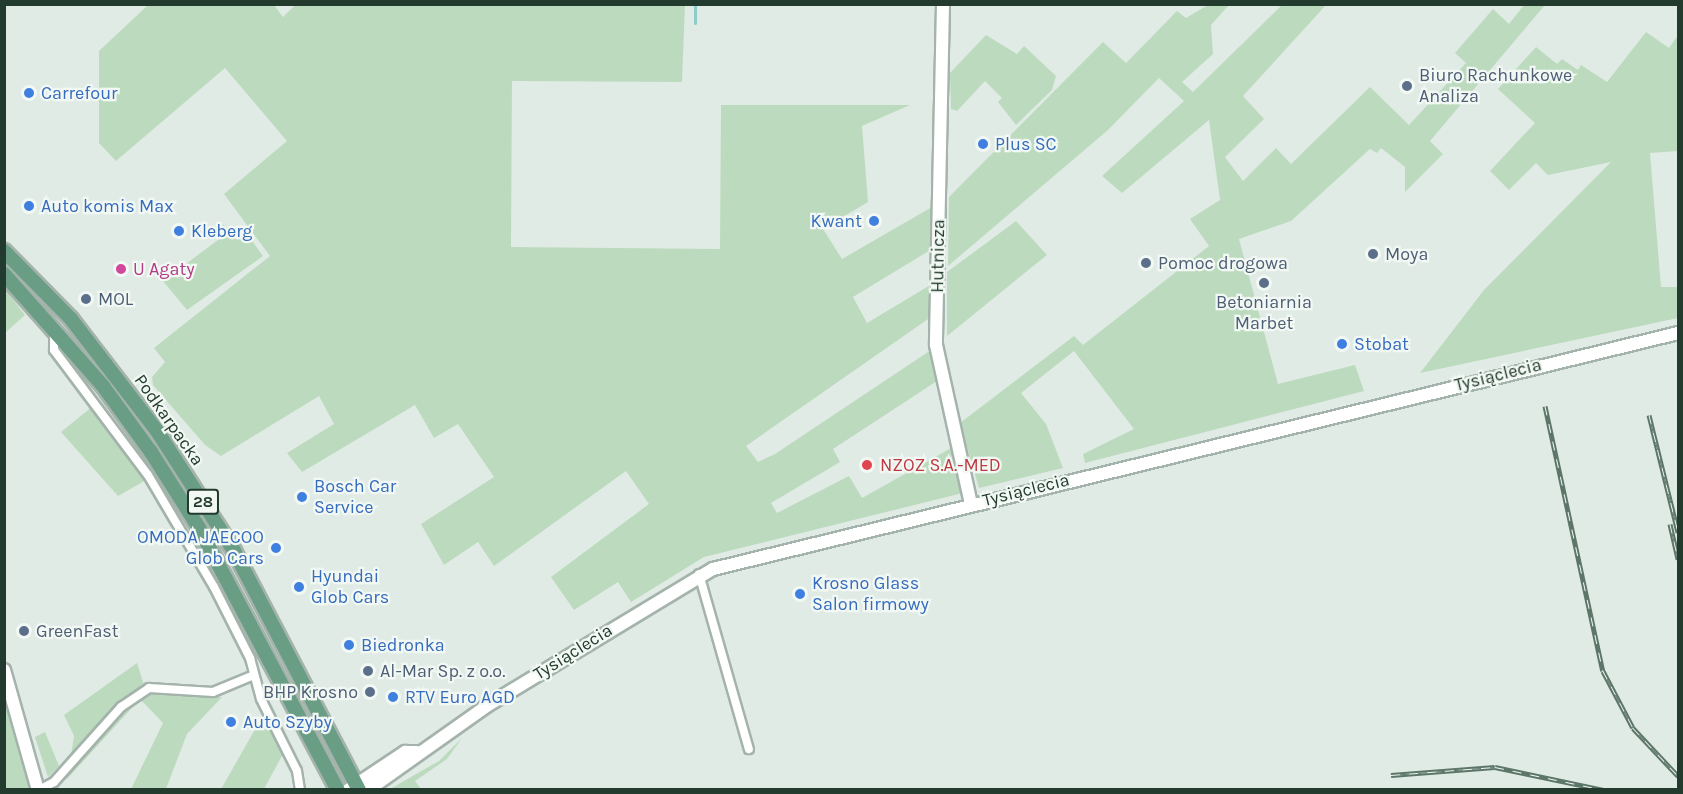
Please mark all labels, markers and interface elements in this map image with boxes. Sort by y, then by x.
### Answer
place label: Biuro Rachunkowe Analiza [1419,65,1572,107]
marker: Biuro Rachunkowe Analiza [1400,79,1414,93]
place label: Carrefour [41,82,118,104]
marker: Carrefour [22,86,36,100]
place label: Plus SC [995,133,1057,155]
marker: Plus SC [976,137,990,151]
place label: Auto komis Max [41,195,173,217]
marker: Auto komis Max [22,199,36,213]
place label: Kwant [810,210,862,232]
marker: Kwant [867,214,881,228]
street label: Hutnicza [927,219,949,293]
place label: Kleberg [191,220,253,242]
marker: Kleberg [172,224,186,238]
place label: Moya [1385,243,1428,265]
marker: Moya [1366,247,1380,261]
place label: Pomoc drogowa [1158,252,1288,274]
marker: Pomoc drogowa [1139,256,1153,270]
place label: U Agaty [133,258,195,280]
marker: U Agaty [114,262,128,276]
marker: Betoniarnia Marbet [1257,276,1271,290]
place label: MOL [98,288,133,310]
marker: MOL [79,292,93,306]
place label: Betoniarnia Marbet [1216,292,1312,334]
place label: Stobat [1354,333,1409,355]
marker: Stobat [1335,337,1349,351]
street label: Tysiąclecia [1452,354,1544,396]
street label: Podkarpacka [130,370,208,470]
place label: NZOZ S.A.-MED [880,454,1001,476]
marker: NZOZ S.A.-MED [858,456,876,474]
street label: Tysiąclecia [980,469,1072,511]
place label: Bosch Car Service [314,476,396,518]
road number: 28 [186,489,220,515]
marker: Bosch Car Service [295,490,309,504]
place label: OMODA JAECOO Glob Cars [137,527,264,570]
marker: OMODA JAECOO Glob Cars [269,541,283,555]
place label: Hyundai Glob Cars [311,566,389,608]
place label: Krosno Glass Salon firmowy [812,573,929,616]
marker: Hyundai Glob Cars [292,580,306,594]
marker: Krosno Glass Salon firmowy [793,587,807,601]
street label: Tysiąclecia [530,619,616,685]
place label: GreenFast [36,620,119,642]
marker: GreenFast [17,624,31,638]
place label: Biedronka [361,634,445,656]
marker: Biedronka [342,638,356,652]
place label: Al-Mar Sp. z o.o. [380,660,505,682]
marker: Al-Mar Sp. z o.o. [361,664,375,678]
place label: BHP Krosno [263,681,358,703]
marker: BHP Krosno [363,685,377,699]
place label: RTV Euro AGD [405,686,515,708]
marker: RTV Euro AGD [386,690,400,704]
place label: Auto Szyby [243,711,332,733]
marker: Auto Szyby [224,715,238,729]

